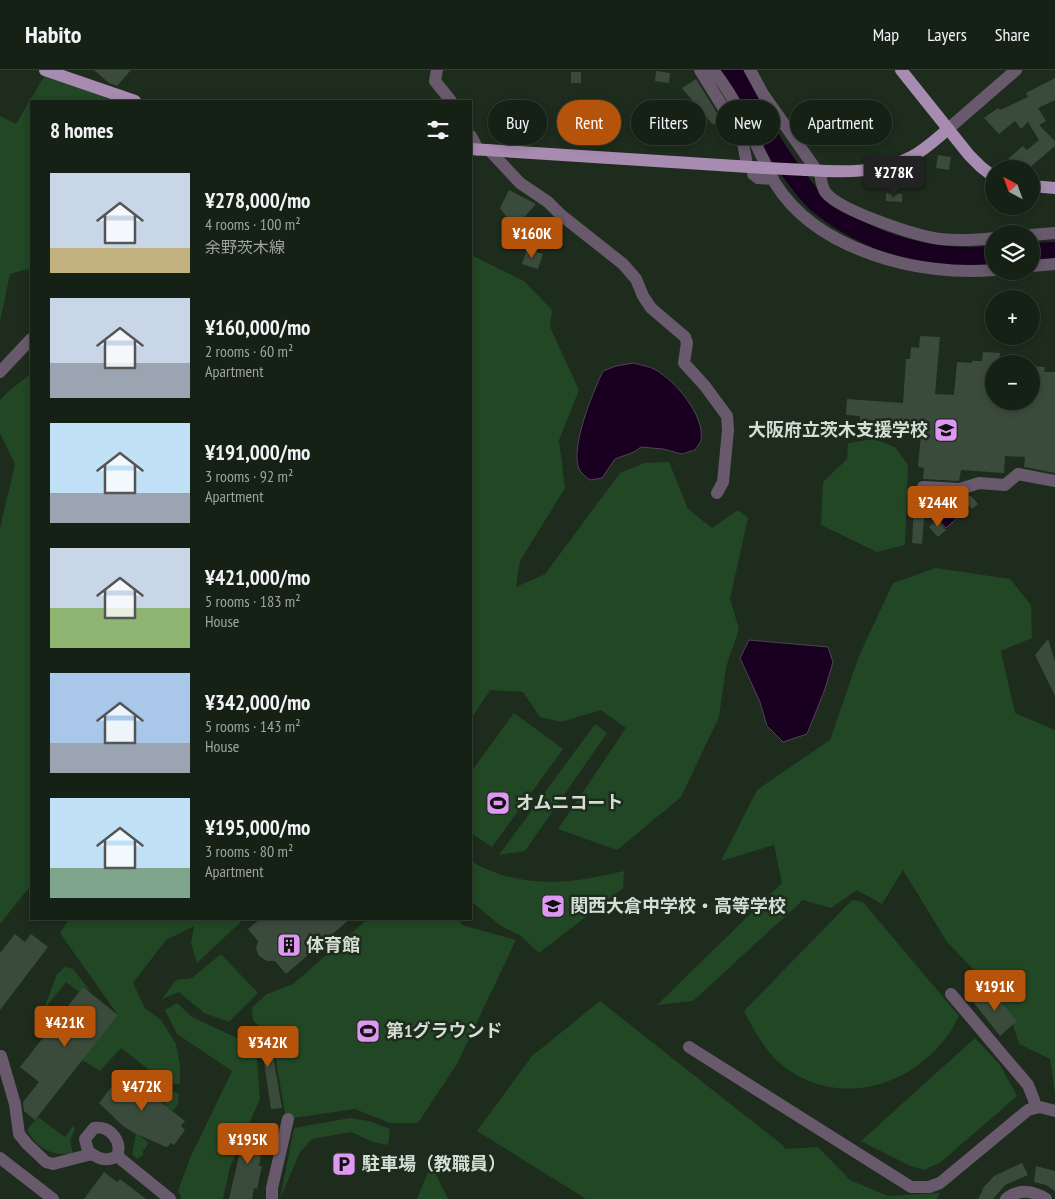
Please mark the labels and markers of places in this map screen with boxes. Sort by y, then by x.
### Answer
pin: ¥278K [859,156,929,198]
pin: ¥160K [497,216,567,259]
school or university icon: 大阪府立茨木支援学校 [933,417,959,443]
place label: 大阪府立茨木支援学校 [748,418,928,441]
pin: ¥244K [903,486,973,528]
sports icon: オムニコート [485,790,511,816]
place label: オムニコート [516,791,623,814]
school or university icon: 関西大倉中学校・高等学校 [540,893,566,919]
place label: 関西大倉中学校・高等学校 [570,894,786,917]
building icon: 体育館 [276,932,302,958]
place label: 体育館 [306,933,360,956]
pin: ¥191K [960,970,1030,1012]
pin: ¥421K [30,1006,100,1048]
sports icon: 第1グラウンド [355,1018,381,1044]
place label: 第1グラウンド [386,1019,503,1042]
pin: ¥342K [233,1026,303,1068]
pin: ¥472K [107,1070,177,1112]
pin: ¥195K [213,1122,283,1165]
parking icon: 駐車場（教職員） [331,1151,357,1177]
place label: 駐車場（教職員） [362,1152,506,1175]

